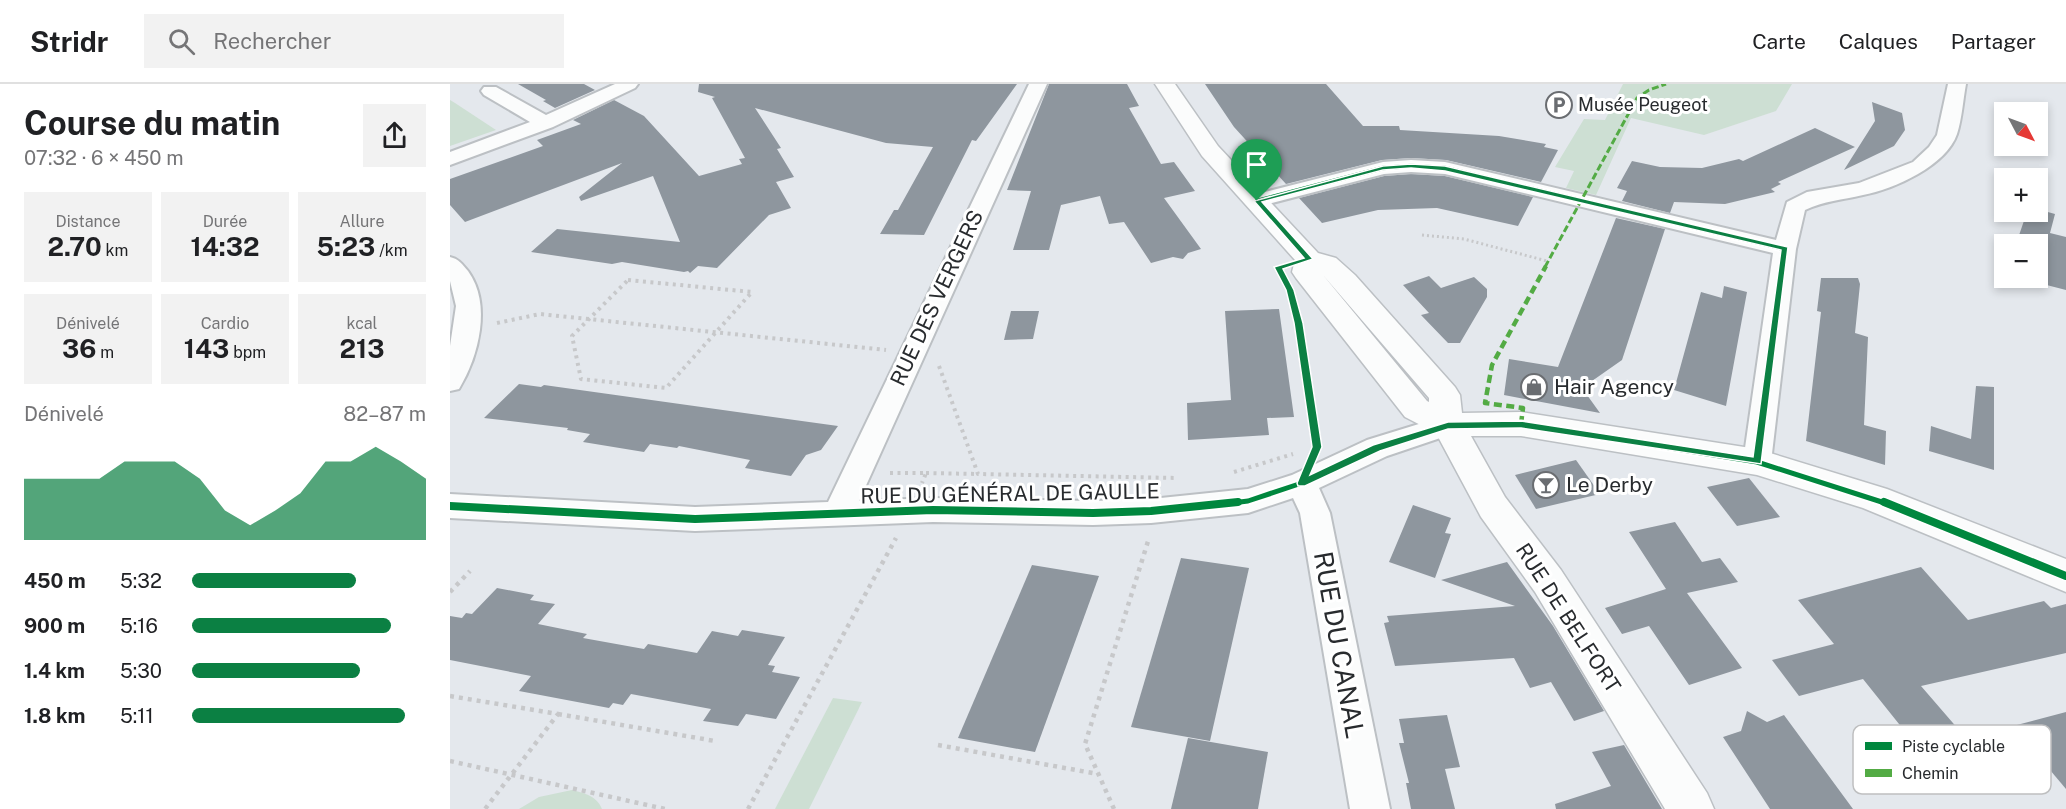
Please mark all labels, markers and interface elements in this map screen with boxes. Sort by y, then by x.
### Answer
search box [144,14,564,68]
text: Stridr [30,25,108,58]
icon: search [165,25,198,58]
text: Rechercher [213,28,331,54]
text: Carte [1752,29,1806,54]
text: Calques [1839,29,1918,54]
text: Partager [1951,29,2036,54]
parking icon: Musée Peugeot [1544,90,1574,120]
place label: Musée Peugeot [1578,94,1708,115]
north arrow [1994,102,2048,156]
map controls [1994,102,2048,288]
text: Course du matin [24,104,280,142]
button: share [363,104,426,167]
pin [1231,139,1282,201]
text: 07:32 · 6 × 450 m [24,146,184,170]
icon: arrive [1240,148,1273,181]
button: + [1994,168,2048,222]
street label: RUE DES VERGERS [885,206,988,390]
text: Distance [56,212,120,231]
text: Durée [203,212,247,231]
text: Allure [339,212,385,231]
text: 2.70 [48,231,102,262]
text: 14:32 [191,231,260,262]
text: 5:23 [316,231,375,262]
button: − [1994,234,2048,288]
text: km [102,241,128,260]
text: /km [375,241,408,260]
text: Dénivelé [56,314,120,333]
text: Cardio [201,314,249,333]
text: kcal [347,314,377,333]
text: 36 [62,333,96,364]
text: 143 [184,333,229,364]
text: 213 [340,333,384,364]
text: m [96,343,114,362]
text: bpm [229,343,266,362]
shop icon: Hair Agency [1519,372,1549,402]
place label: Hair Agency [1554,374,1674,399]
text: Dénivelé [24,402,104,426]
text: 82–87 m [343,402,426,426]
bar icon: Le Derby [1531,470,1561,500]
place label: Le Derby [1566,472,1653,497]
street label: RUE DU GÉNÉRAL DE GAULLE [860,478,1160,509]
street label: RUE DE BELFORT [1511,538,1626,697]
street label: RUE DU CANAL [1308,549,1371,741]
text: 450 m [24,569,86,593]
text: 5:32 [120,569,162,593]
text: 900 m [24,614,85,638]
text: 5:16 [120,614,158,638]
text: 1.4 km [24,659,85,683]
text: 5:30 [120,659,162,683]
text: 1.8 km [24,704,85,728]
text: 5:11 [120,704,154,728]
legend [1853,725,2051,794]
text: Piste cyclable [1902,737,2005,756]
text: Chemin [1902,764,1958,783]

